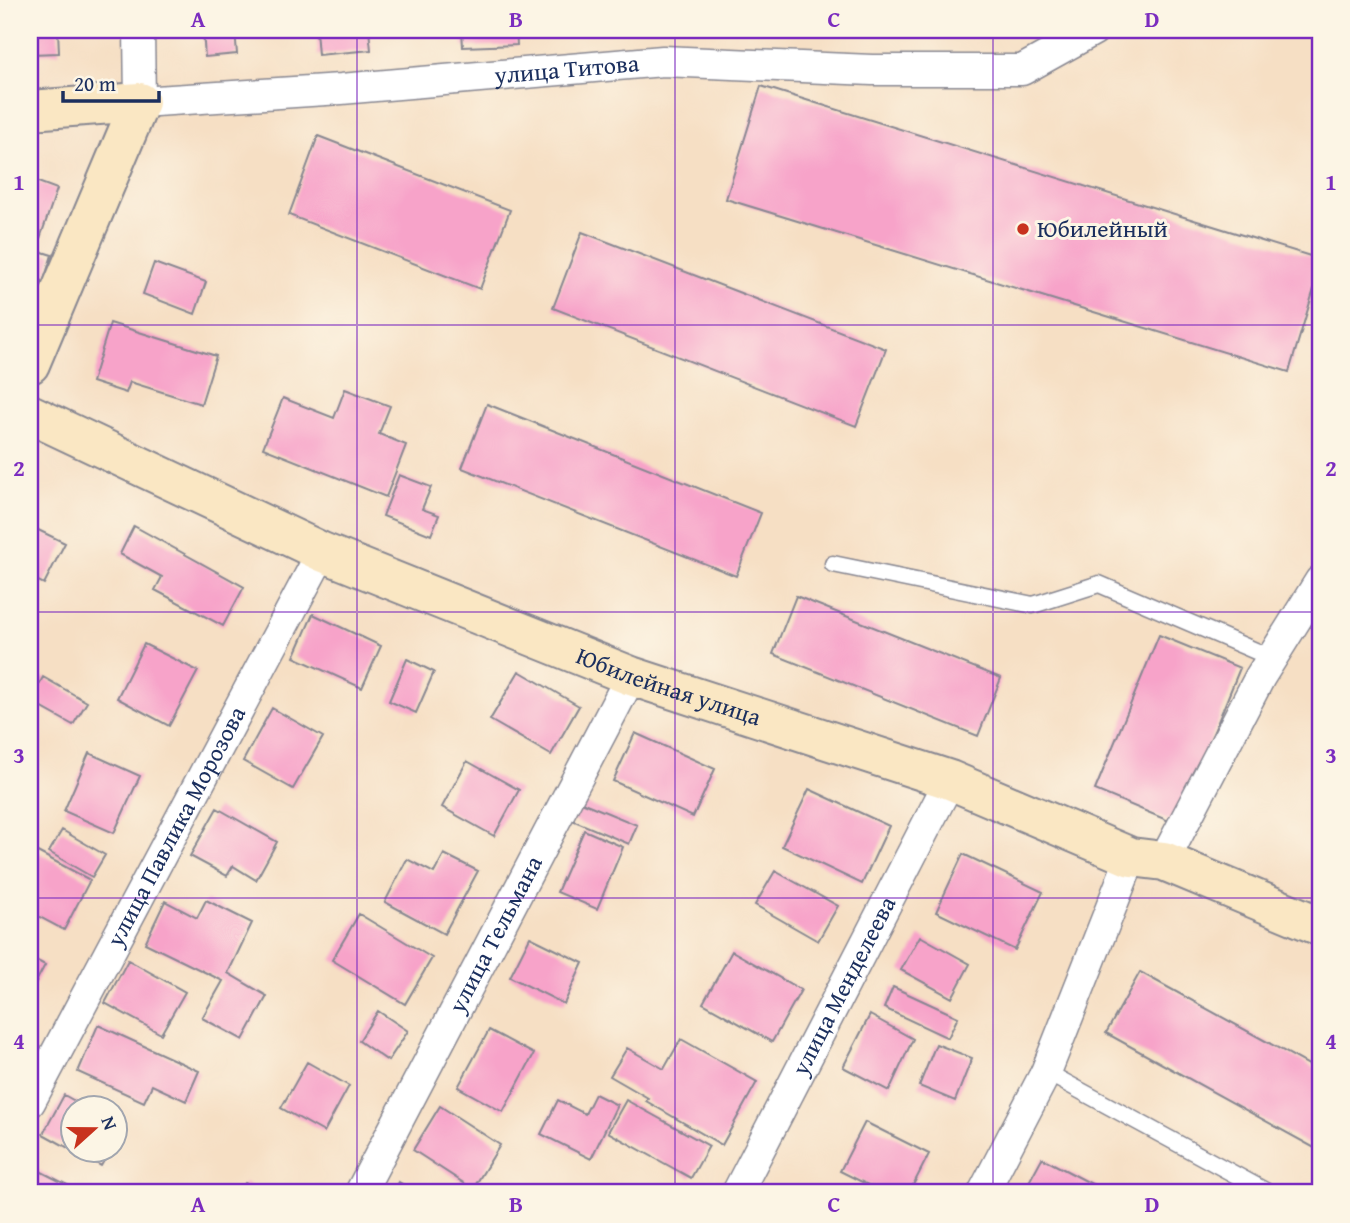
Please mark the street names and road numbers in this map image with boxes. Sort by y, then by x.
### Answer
street label: улица Титова [492,45,641,93]
street label: Юбилейная улица [571,638,766,734]
street label: улица Павлика Морозова [97,699,254,953]
street label: улица Тельмана [439,849,551,1020]
street label: улица Менделеева [782,889,904,1082]

